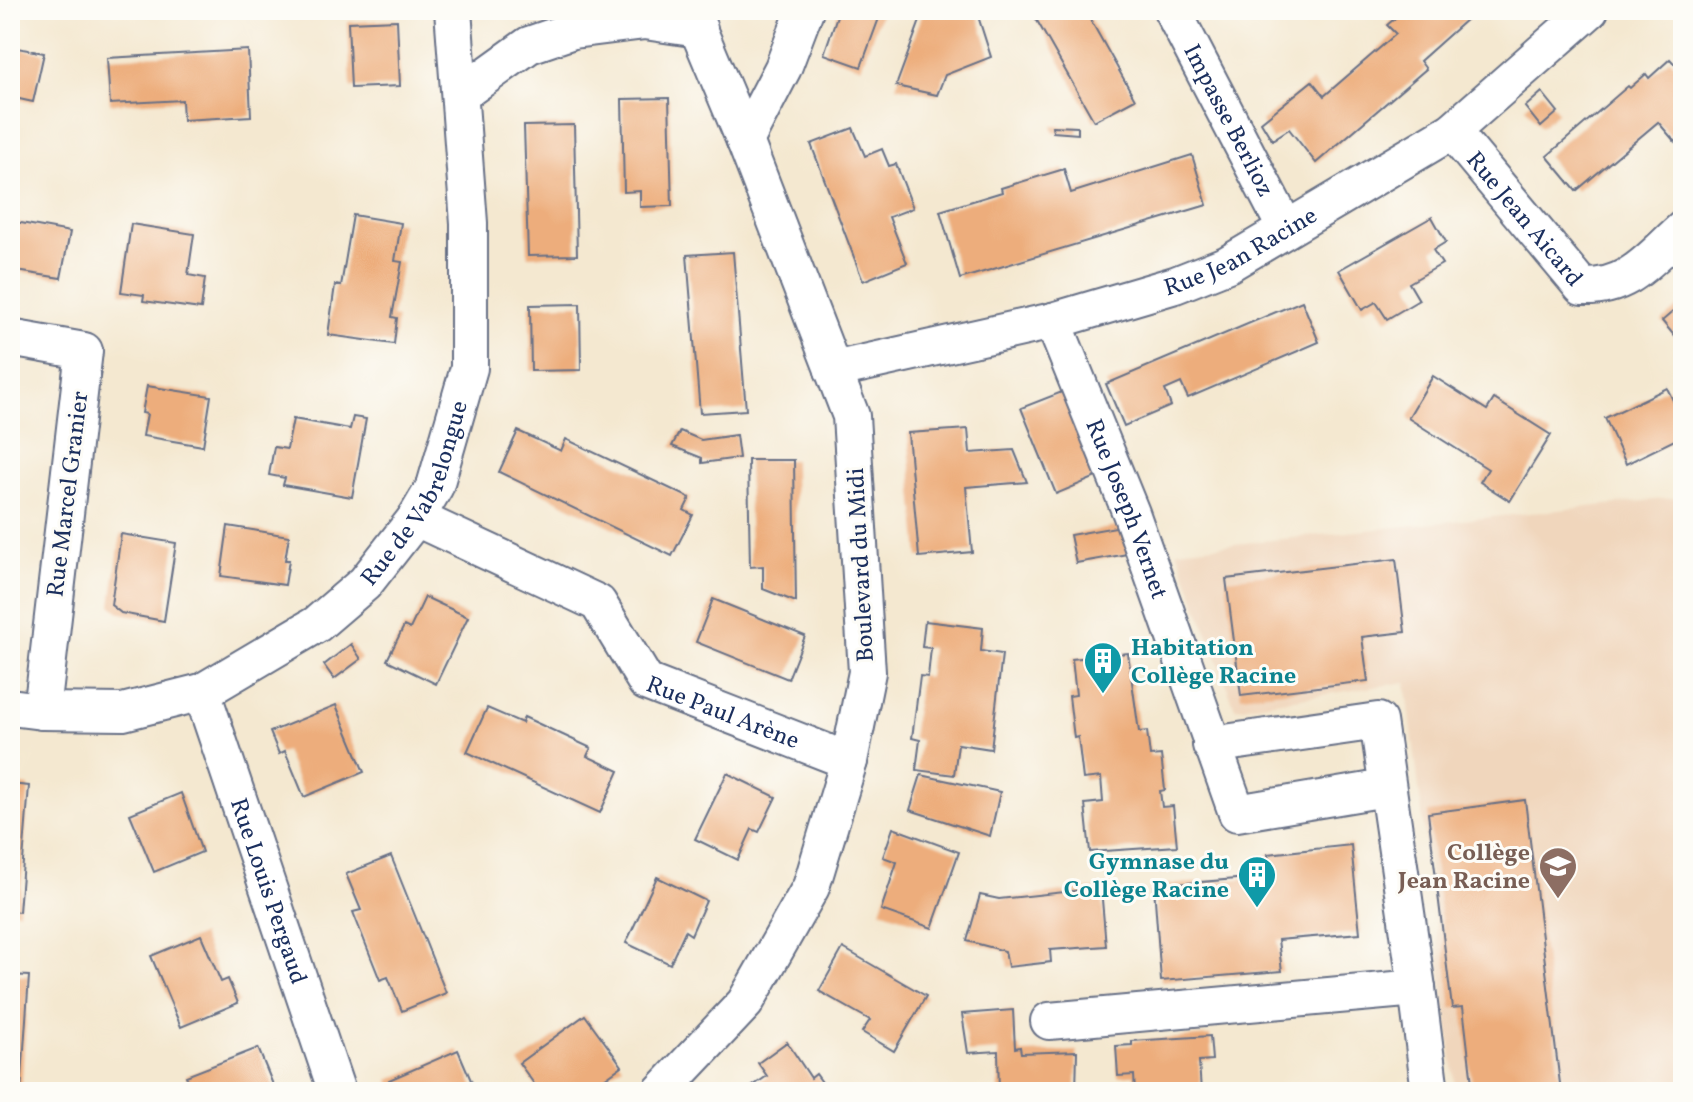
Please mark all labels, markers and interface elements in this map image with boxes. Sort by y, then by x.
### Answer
street label: Impasse Berlioz [1174,39,1281,203]
street label: Rue Jean Aicard [1457,145,1590,295]
street label: Rue Jean Racine [1160,200,1324,306]
street label: Rue Marcel Granier [39,389,98,599]
street label: Rue de Vabrelongue [354,397,478,594]
street label: Rue Joseph Vernet [1076,414,1175,604]
street label: Boulevard du Midi [840,467,884,663]
place label: Habitation Collège Racine [1131,632,1296,694]
building icon: Habitation Collège Racine [1082,640,1124,695]
street label: Rue Paul Arène [641,669,804,759]
street label: Rue Louis Pergaud [220,794,314,989]
place label: Collège Jean Racine [1397,837,1530,899]
school or university icon: Collège Jean Racine [1537,845,1579,900]
place label: Gymnase du Collège Racine [1064,846,1229,908]
building icon: Gymnase du Collège Racine [1236,854,1278,909]

